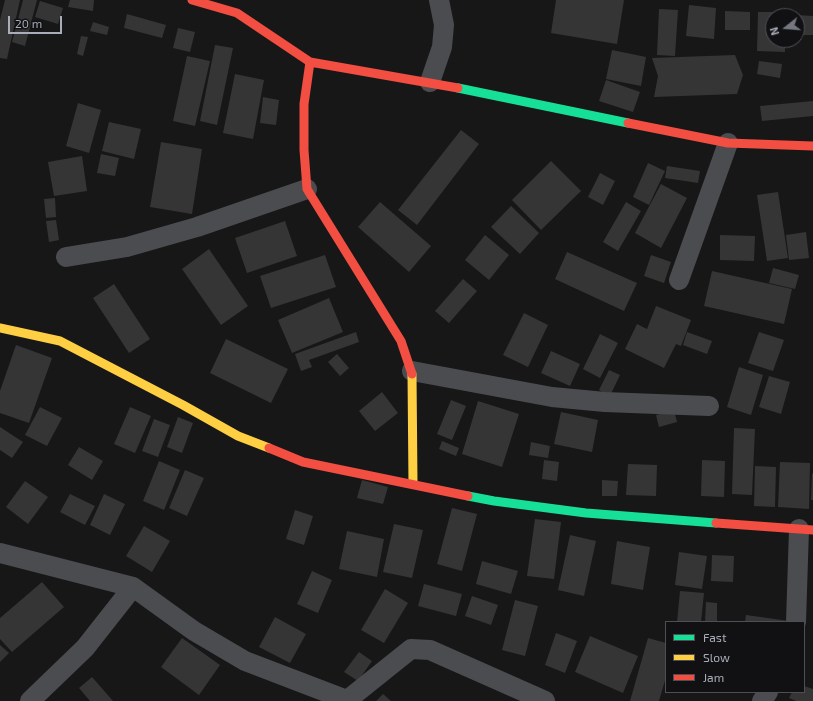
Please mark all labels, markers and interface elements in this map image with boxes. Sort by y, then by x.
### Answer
scale bar [10,8,64,34]
north arrow [765,8,805,48]
text: 20 m [15,16,42,30]
text: N [767,26,781,37]
legend [665,621,805,693]
text: Fast [703,630,726,644]
text: Slow [703,650,730,664]
text: Jam [703,670,724,684]

